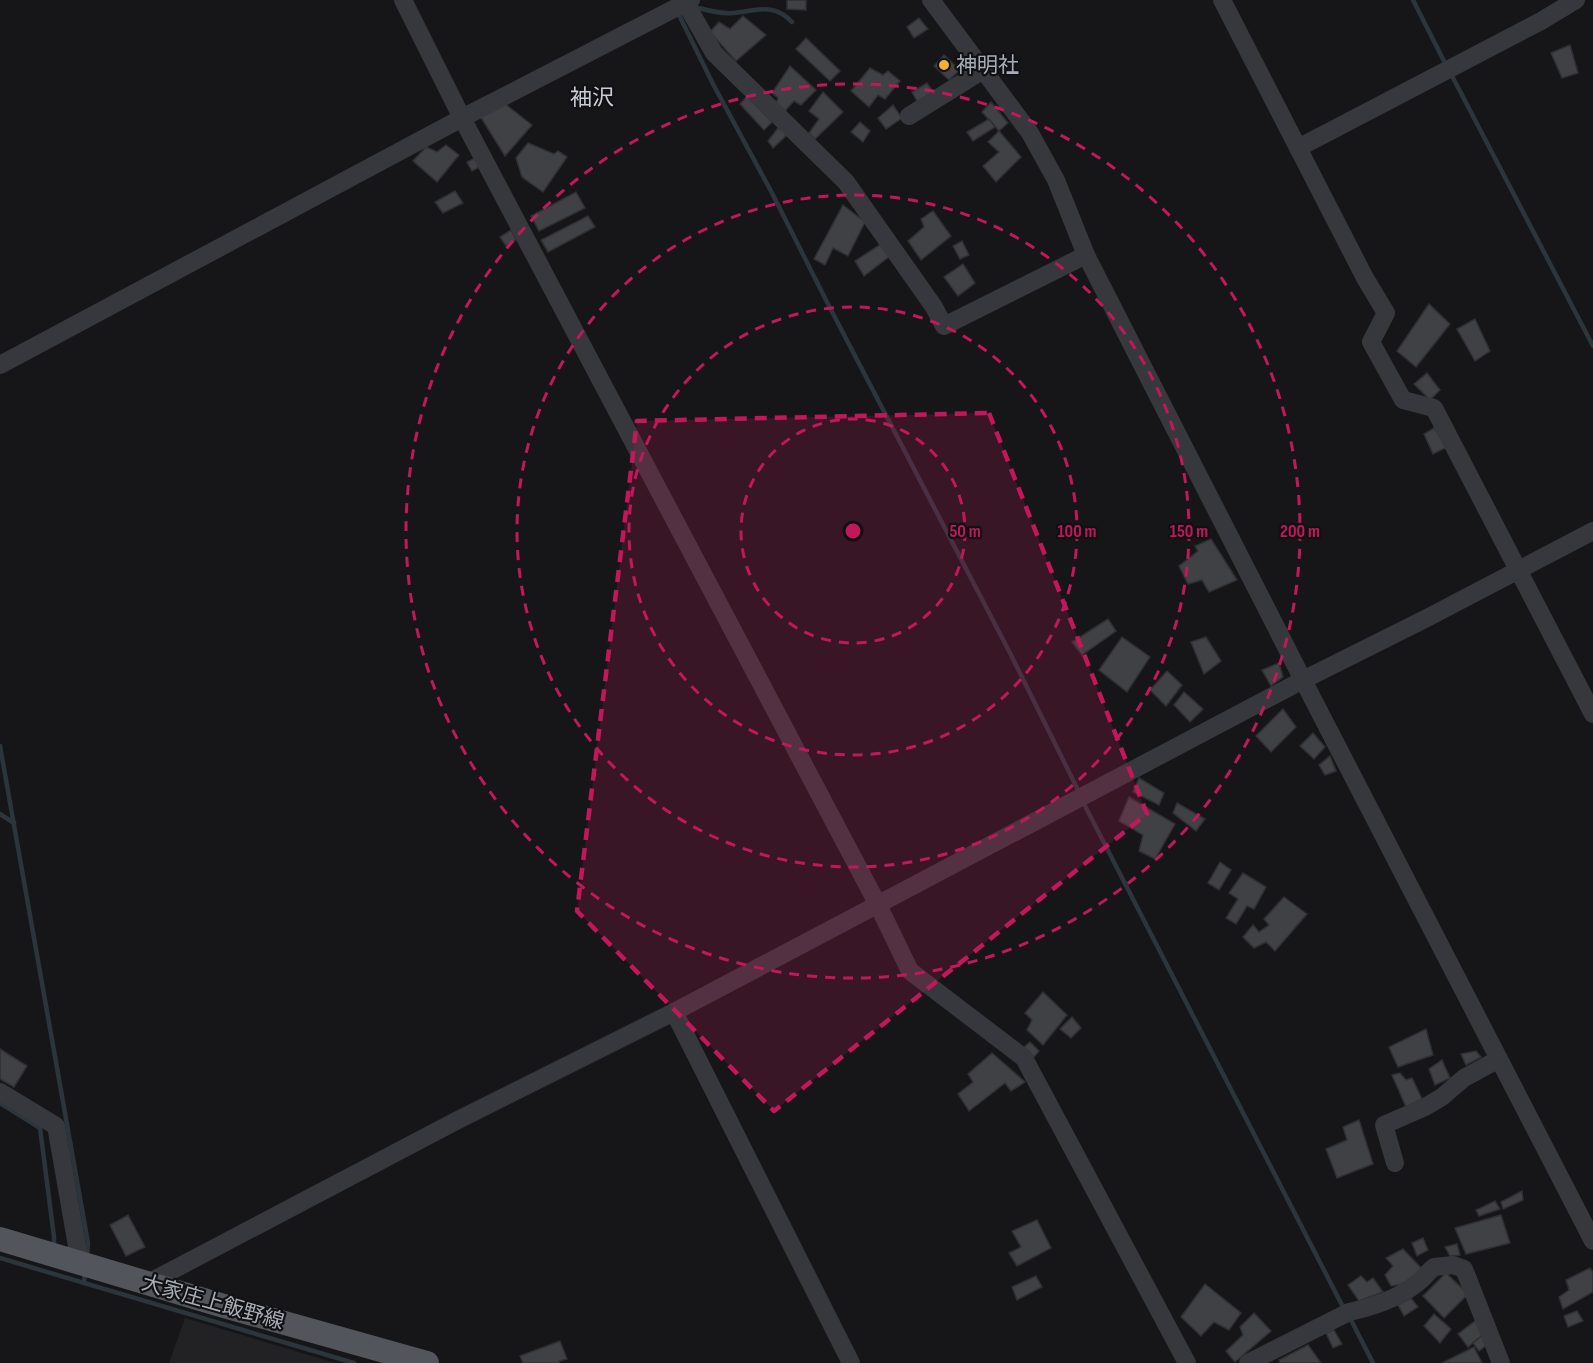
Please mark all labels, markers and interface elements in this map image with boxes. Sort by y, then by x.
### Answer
place label: 神明社 [956,53,1019,78]
marker: 神明社 [937,58,951,72]
district label: 袖沢 [570,85,614,112]
centre of rings [843,521,863,541]
text: 50 m [949,521,981,542]
text: 100 m [1058,521,1097,542]
text: 150 m [1170,521,1208,542]
text: 200 m [1280,521,1320,542]
street label: 大家庄上飯野線 [139,1270,287,1335]

